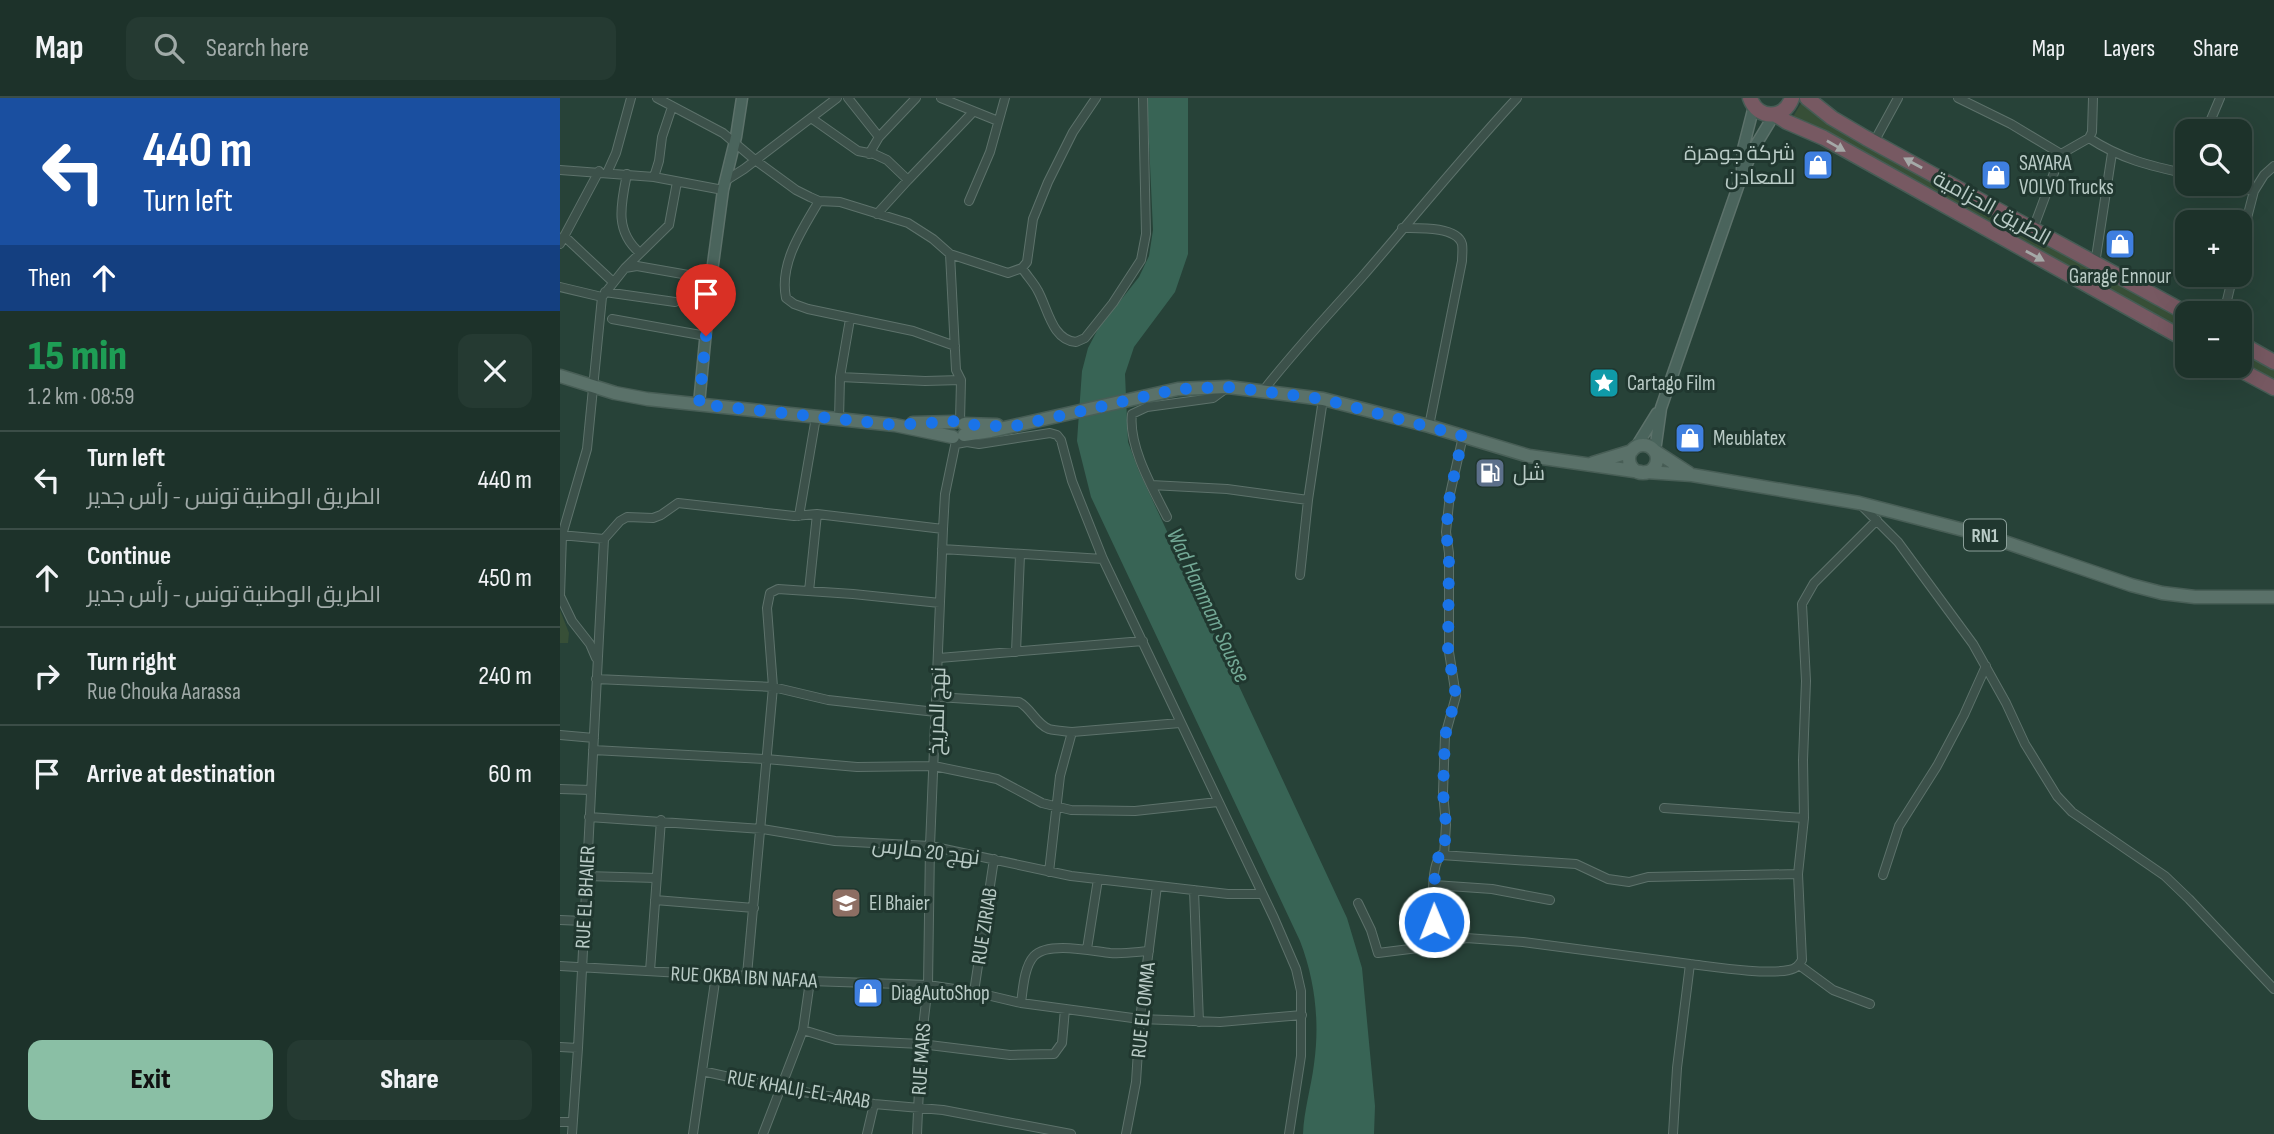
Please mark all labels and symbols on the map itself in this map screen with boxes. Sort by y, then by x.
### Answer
one-way arrow [1826,139,1846,151]
place label: شركة جوهرة للمعادن [1684,141,1795,190]
shop icon: شركة جوهرة للمعادن [1801,148,1835,182]
place label: SAYARA VOLVO Trucks [2019,151,2114,200]
one-way arrow [1904,157,1923,169]
shop icon: SAYARA VOLVO Trucks [1979,158,2013,192]
street label: الطريق الحزامية [1929,166,2055,251]
shop icon: Garage Ennour [2103,227,2137,261]
one-way arrow [2025,250,2045,262]
pin [676,264,736,336]
place label: Garage Ennour [2069,264,2171,289]
place icon: Cartago Film [1587,366,1621,400]
place label: Cartago Film [1627,371,1716,396]
shop icon: Meublatex [1673,421,1707,455]
place label: Meublatex [1713,426,1786,451]
fuel station icon: شل [1473,456,1507,490]
place label: شل [1513,461,1545,486]
road number: RN1 [1964,520,2006,550]
water label: Wad Hammam Sousse [1160,524,1256,687]
street label: نهج المريخ [923,666,953,756]
street label: نهج 20 مارس [871,833,981,871]
street label: RUE EL BHAIER [570,844,601,949]
position arrow [1397,885,1471,959]
school or university icon: El Bhaier [829,886,863,920]
street label: RUE ZIRIAB [966,886,1003,966]
place label: El Bhaier [869,891,930,916]
street label: RUE EL OMMA [1126,960,1161,1059]
street label: RUE OKBA IBN NAFAA [670,961,819,994]
shop icon: DiagAutoShop [851,976,885,1010]
place label: DiagAutoShop [891,981,990,1006]
street label: RUE MARS [907,1022,936,1096]
street label: RUE KHALIJ-EL-ARAB [726,1065,872,1114]

